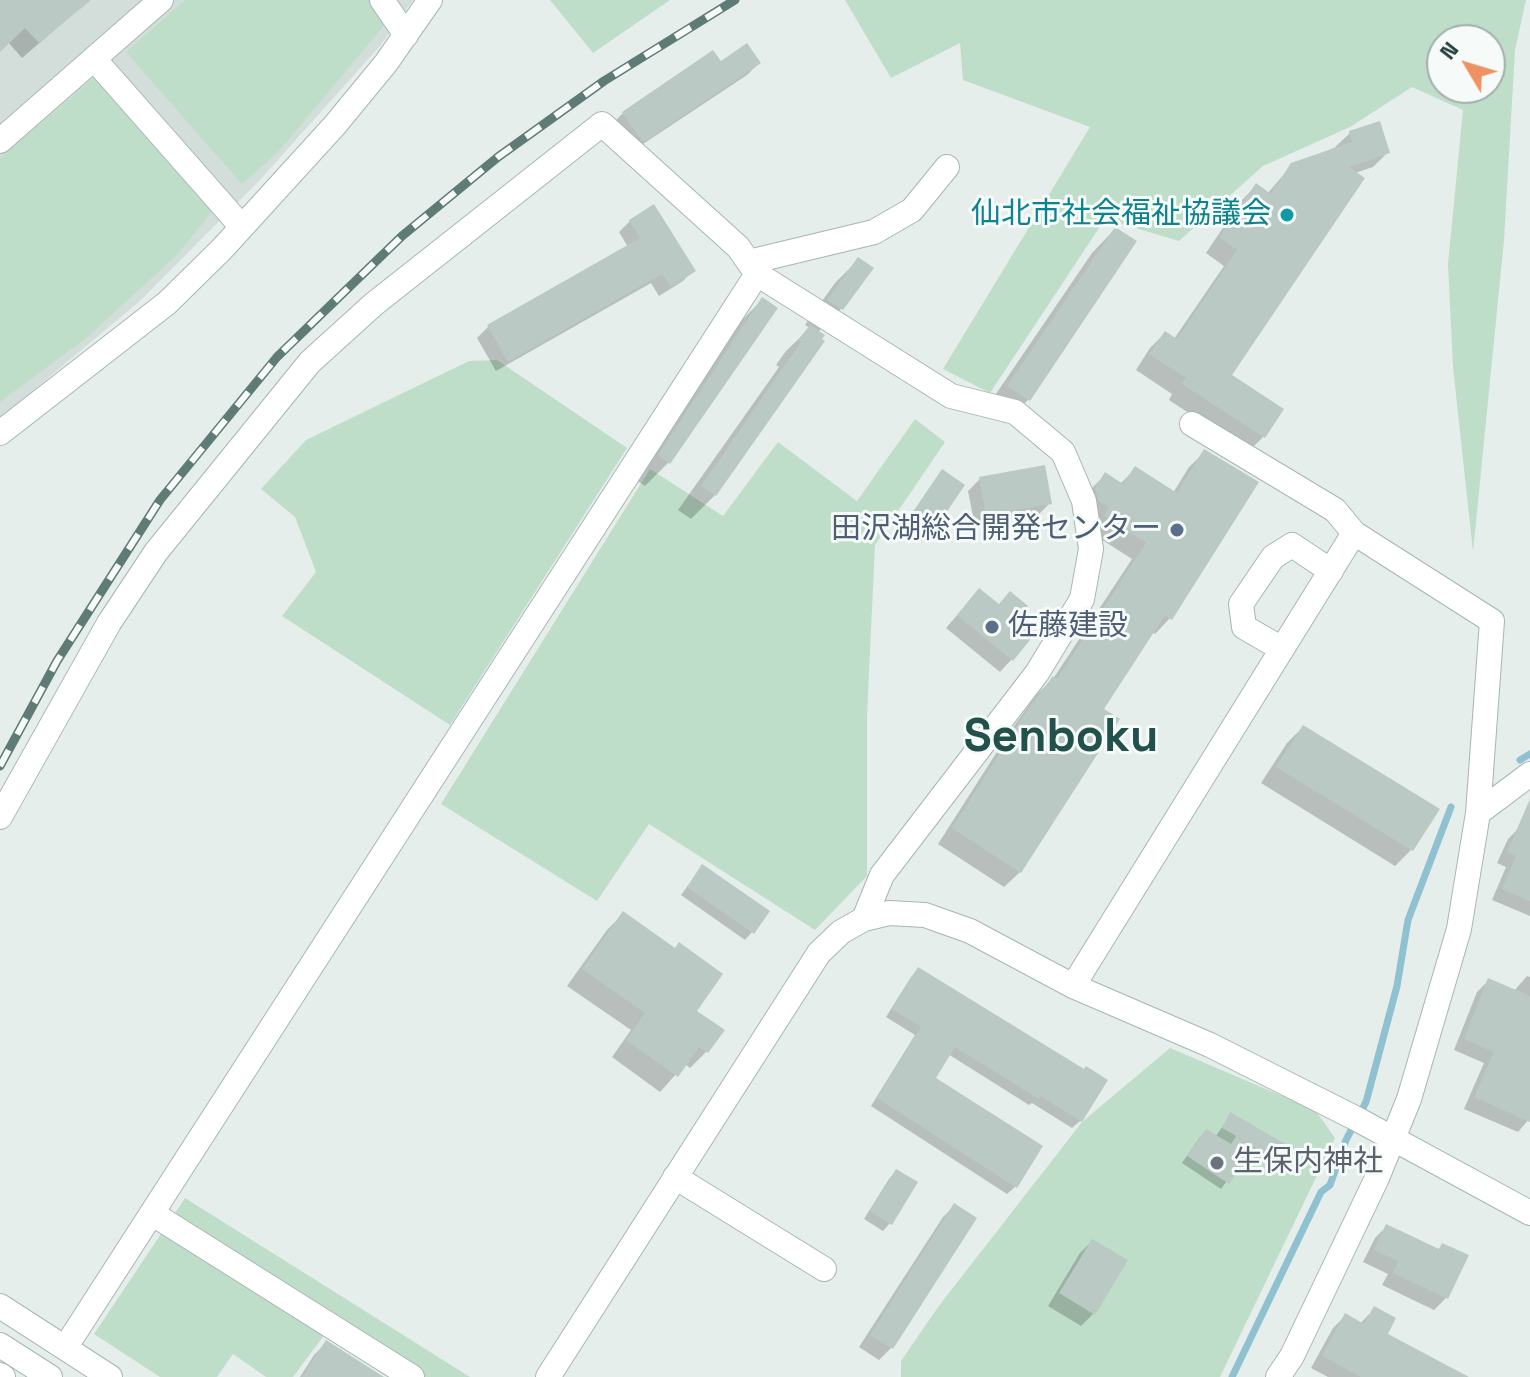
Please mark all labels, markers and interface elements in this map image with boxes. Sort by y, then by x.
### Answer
north arrow [1426,24,1506,104]
text: N [1433,36,1464,65]
place label: 仙北市社会福祉協議会 [971,197,1271,233]
marker: 仙北市社会福祉協議会 [1278,206,1296,224]
place label: 田沢湖総合開発センター [831,512,1161,548]
marker: 田沢湖総合開発センター [1168,521,1186,539]
place label: 佐藤建設 [1008,609,1128,645]
marker: 佐藤建設 [983,618,1001,636]
district label: Senboku [964,711,1158,767]
place label: 生保内神社 [1233,1145,1383,1181]
marker: 生保内神社 [1208,1154,1226,1172]

